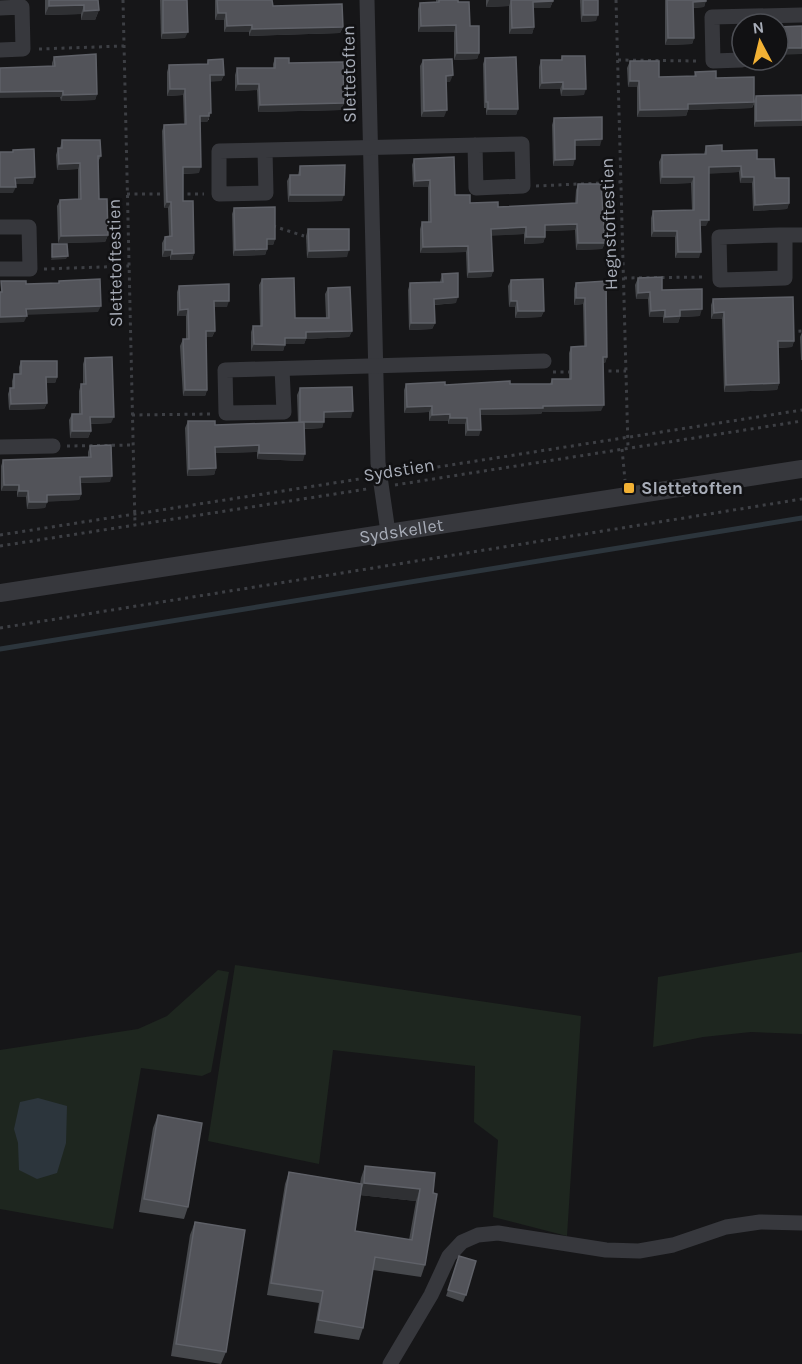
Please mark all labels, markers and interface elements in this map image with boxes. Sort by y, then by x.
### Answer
north arrow [730,12,790,72]
text: N [751,17,765,38]
street label: Slettetoften [337,25,361,123]
street label: Hegnstoftestien [596,158,622,290]
street label: Slettetoftestien [103,199,127,327]
street label: Sydstien [362,454,436,486]
place label: Slettetoften [641,477,743,499]
marker: Slettetoften [622,481,636,495]
street label: Sydskellet [358,514,445,548]

